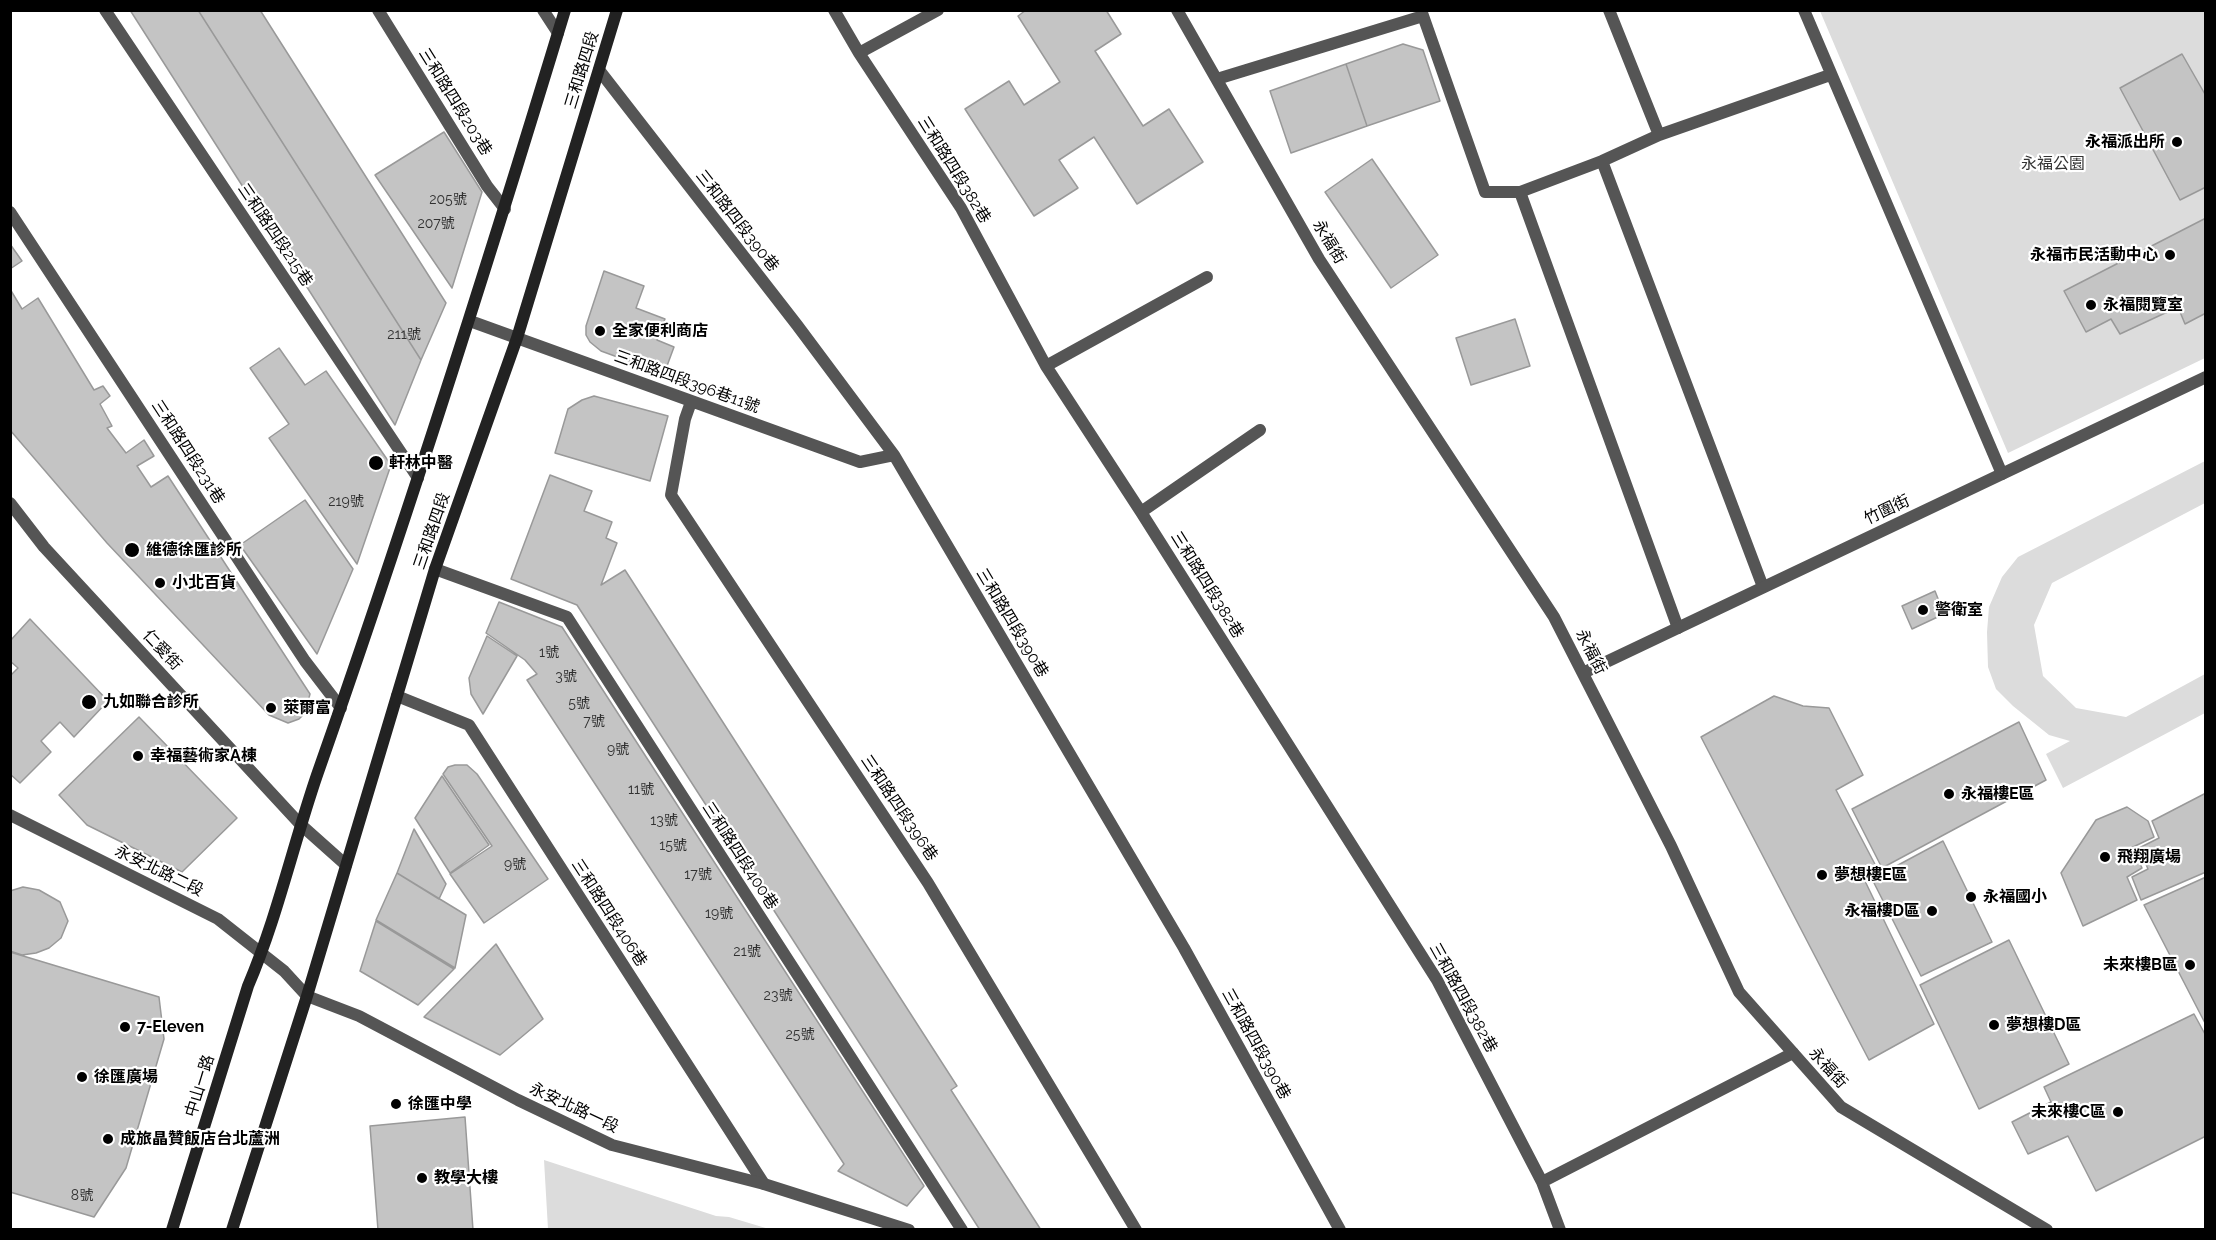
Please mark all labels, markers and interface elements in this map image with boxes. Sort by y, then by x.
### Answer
street label: 三和路四段 [561,29,603,111]
street label: 三和路四段203巷 [414,45,496,159]
street label: 三和路四段382巷 [913,113,995,227]
place label: 永福派出所 [2085,132,2165,152]
marker: 永福派出所 [2170,135,2184,149]
park label: 永福公園 [2021,154,2085,174]
street label: 三和路四段390巷 [691,166,783,276]
street label: 三和路四段215巷 [234,180,316,290]
house number: 205號 [429,192,467,208]
house number: 207號 [417,216,455,232]
street label: 永福街 [1308,216,1350,268]
place label: 永福市民活動中心 [2030,245,2158,265]
marker: 永福市民活動中心 [2163,248,2177,262]
place label: 永福閱覽室 [2103,295,2183,315]
marker: 永福閱覽室 [2084,298,2098,312]
place label: 全家便利商店 [612,321,708,341]
marker: 全家便利商店 [593,324,607,338]
house number: 211號 [387,327,421,343]
street label: 三和路四段396巷11號 [612,347,762,417]
street label: 三和路四段231巷 [147,397,229,507]
place label: 軒林中醫 [389,453,453,473]
marker: 軒林中醫 [367,454,385,472]
street label: 三和路四段 [410,490,454,572]
street label: 竹圍街 [1861,491,1913,529]
house number: 219號 [328,494,364,510]
street label: 三和路四段382巷 [1166,528,1248,642]
place label: 維德徐匯診所 [146,540,242,560]
marker: 維德徐匯診所 [123,541,141,559]
street label: 三和路四段390巷 [972,565,1052,681]
place label: 小北百貨 [172,573,236,593]
marker: 小北百貨 [153,576,167,590]
place label: 警衛室 [1935,600,1983,620]
marker: 警衛室 [1916,603,1930,617]
street label: 仁愛街 [139,626,185,674]
street label: 永福街 [1572,626,1610,678]
house number: 1號 [539,645,559,661]
house number: 3號 [555,669,577,685]
place label: 九如聯合診所 [103,692,199,712]
marker: 九如聯合診所 [80,693,98,711]
house number: 5號 [568,696,590,712]
place label: 萊爾富 [283,698,331,718]
marker: 萊爾富 [264,701,278,715]
house number: 7號 [583,714,605,730]
house number: 9號 [607,742,629,758]
place label: 幸福藝術家A棟 [150,746,257,766]
marker: 幸福藝術家A棟 [131,749,145,763]
street label: 三和路四段396巷 [856,751,942,865]
house number: 11號 [628,782,654,798]
place label: 永福樓E區 [1961,784,2035,804]
marker: 永福樓E區 [1942,787,1956,801]
street label: 三和路四段400巷 [698,799,782,913]
house number: 13號 [650,813,678,829]
house number: 15號 [659,838,687,854]
street label: 永安北路二段 [112,841,206,901]
place label: 飛翔廣場 [2117,847,2181,867]
marker: 飛翔廣場 [2098,850,2112,864]
street label: 三和路四段406巷 [567,856,651,970]
house number: 9號 [504,857,526,873]
place label: 夢想樓E區 [1834,865,1908,885]
house number: 17號 [684,867,712,883]
marker: 夢想樓E區 [1815,868,1829,882]
place label: 永福國小 [1983,887,2047,907]
marker: 永福國小 [1964,890,1978,904]
place label: 永福樓D區 [1845,901,1920,921]
marker: 永福樓D區 [1925,904,1939,918]
house number: 19號 [705,906,733,922]
street label: 三和路四段382巷 [1425,940,1501,1056]
house number: 21號 [733,944,761,960]
place label: 未來樓B區 [2103,955,2178,975]
marker: 未來樓B區 [2183,958,2197,972]
street label: 三和路四段390巷 [1218,985,1294,1103]
house number: 23號 [764,988,792,1004]
place label: 夢想樓D區 [2006,1015,2081,1035]
place label: 7-Eleven [137,1017,204,1037]
marker: 夢想樓D區 [1987,1018,2001,1032]
marker: 7-Eleven [118,1020,132,1034]
house number: 25號 [786,1027,814,1043]
street label: 永福街 [1805,1044,1851,1092]
street label: 中山一路 [181,1053,219,1119]
place label: 徐匯廣場 [94,1067,158,1087]
marker: 徐匯廣場 [75,1070,89,1084]
street label: 永安北路一段 [526,1079,622,1137]
place label: 徐匯中學 [408,1094,472,1114]
marker: 徐匯中學 [389,1097,403,1111]
place label: 未來樓C區 [2031,1102,2106,1122]
marker: 未來樓C區 [2111,1105,2125,1119]
place label: 成旅晶贊飯店台北蘆洲 [120,1129,280,1149]
marker: 成旅晶贊飯店台北蘆洲 [101,1132,115,1146]
place label: 教學大樓 [434,1168,498,1188]
marker: 教學大樓 [415,1171,429,1185]
house number: 8號 [71,1188,93,1204]

